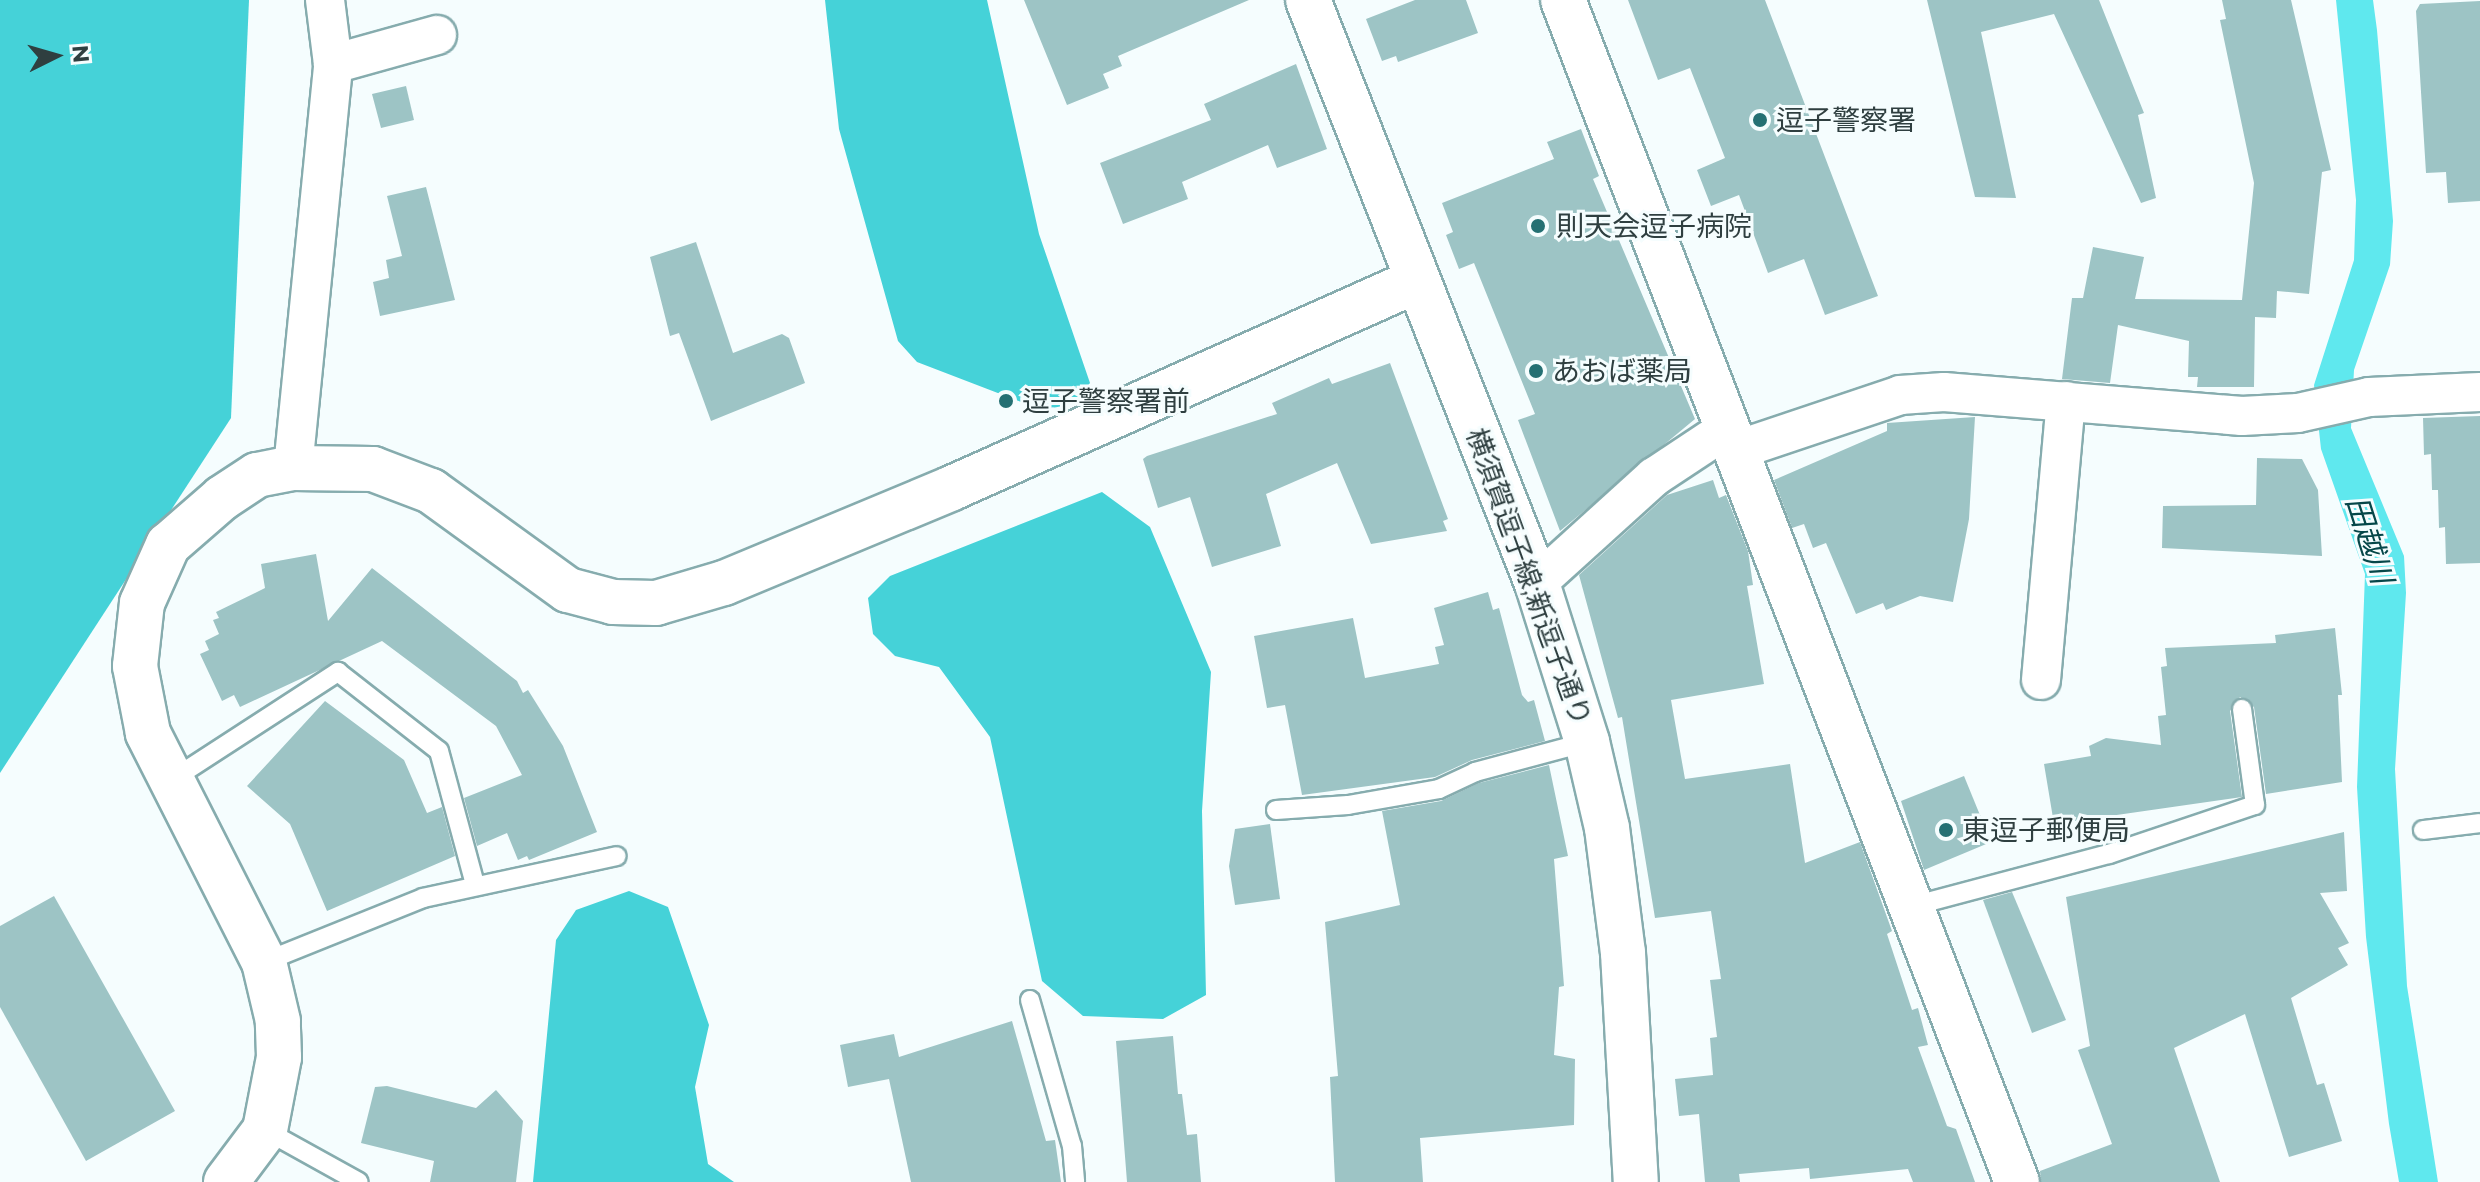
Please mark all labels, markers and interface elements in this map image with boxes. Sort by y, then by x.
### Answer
north arrow [16,16,96,96]
text: N [66,44,95,64]
place label: 逗子警察署 [1776,103,1916,137]
marker: 逗子警察署 [1751,111,1769,129]
place label: 則天会逗子病院 [1556,209,1752,243]
marker: 則天会逗子病院 [1527,215,1549,237]
place label: あおば薬局 [1552,354,1692,388]
marker: あおば薬局 [1527,362,1545,380]
place label: 逗子警察署前 [1022,384,1190,418]
marker: 逗子警察署前 [997,392,1015,410]
street label: 横須賀逗子線;新逗子通り [1460,424,1598,730]
water label: 田越川 [2338,492,2400,588]
place label: 東逗子郵便局 [1962,813,2130,847]
marker: 東逗子郵便局 [1937,821,1955,839]

